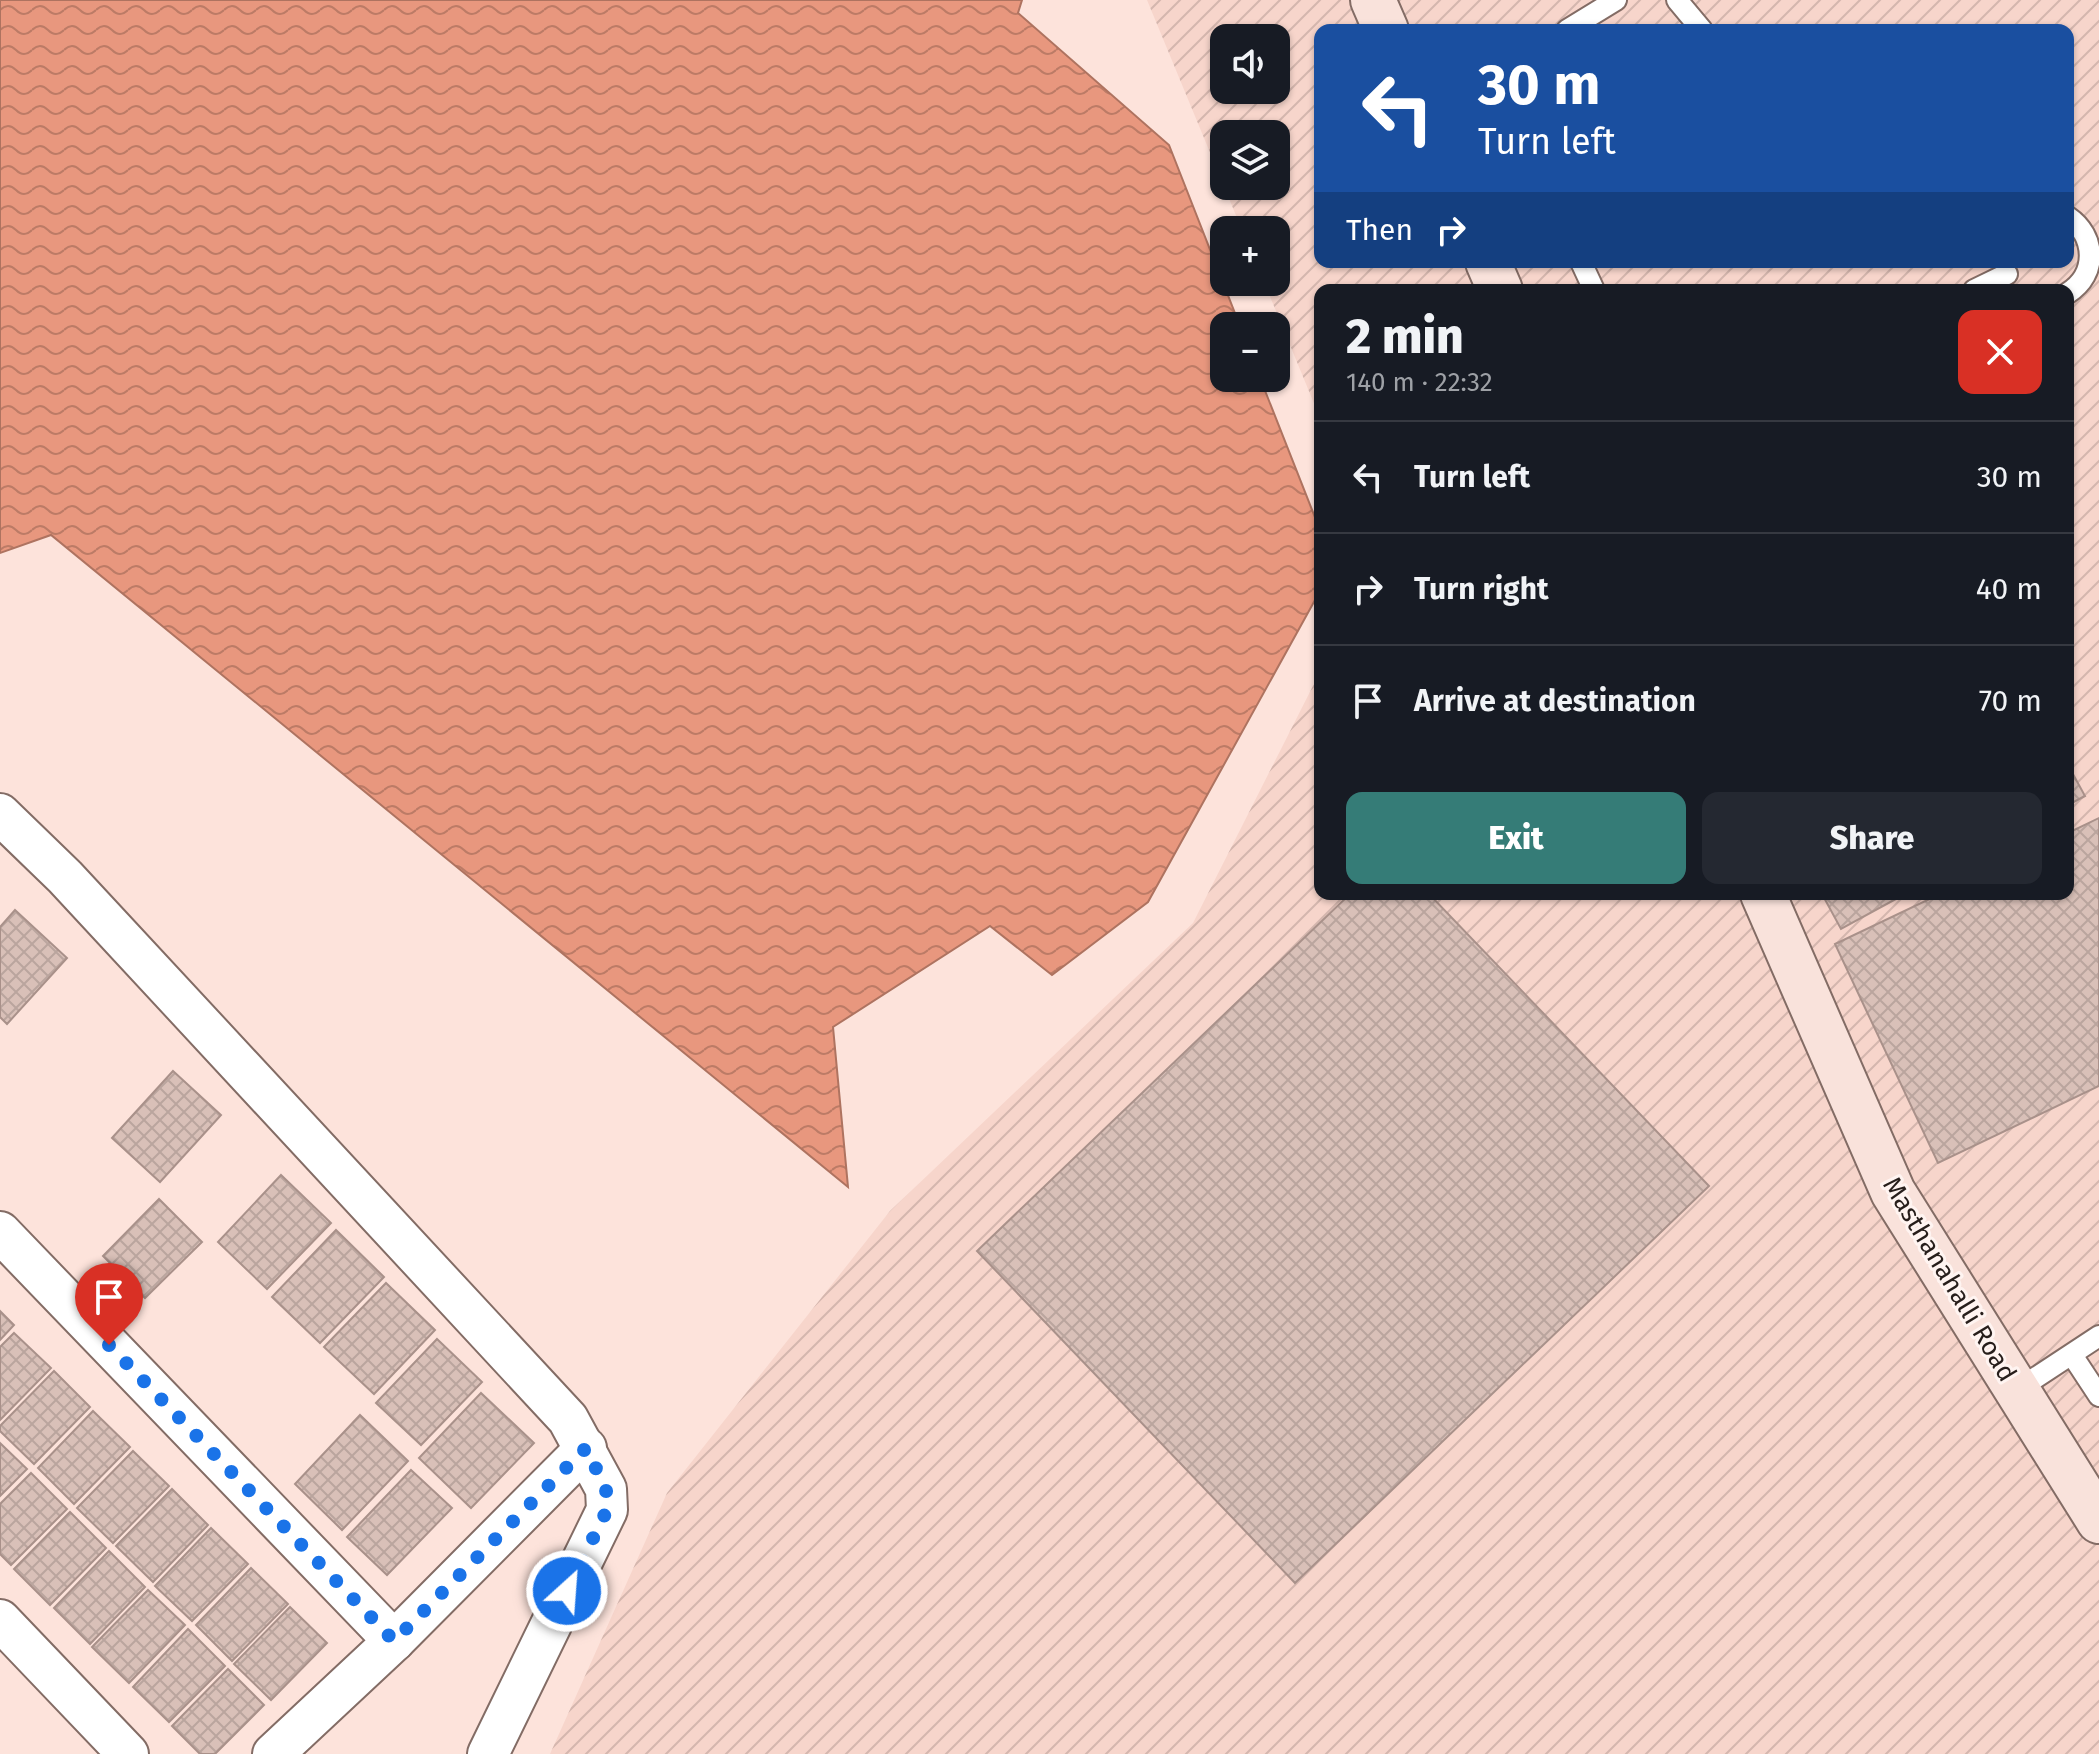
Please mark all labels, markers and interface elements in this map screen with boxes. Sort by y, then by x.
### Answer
map controls [1210,24,1290,392]
button: sound [1210,24,1290,104]
text: 30 m [1478,52,1600,119]
icon: left [1346,56,1450,160]
button: layers [1210,120,1290,200]
text: Turn left [1478,120,1616,164]
icon: right [1429,208,1473,252]
text: Then [1346,212,1413,248]
button: + [1210,216,1290,296]
text: 2 min [1346,308,1464,366]
button: close [1958,310,2042,394]
button: − [1210,312,1290,392]
text: 140 m · 22:32 [1346,367,1493,398]
icon: left [1346,455,1390,499]
text: Turn left [1414,459,1530,495]
text: 30 m [1977,459,2042,495]
icon: right [1346,567,1390,611]
text: Turn right [1414,571,1549,607]
text: 40 m [1976,571,2042,607]
icon: arrive [1346,679,1390,723]
text: Arrive at destination [1414,683,1696,719]
text: 70 m [1979,683,2042,719]
button: Exit [1346,792,1686,884]
button: Share [1702,792,2042,884]
street label: Masthanahalli Road [1876,1171,2023,1387]
pin [75,1263,143,1345]
icon: arrive [87,1275,131,1319]
position arrow [525,1549,609,1633]

